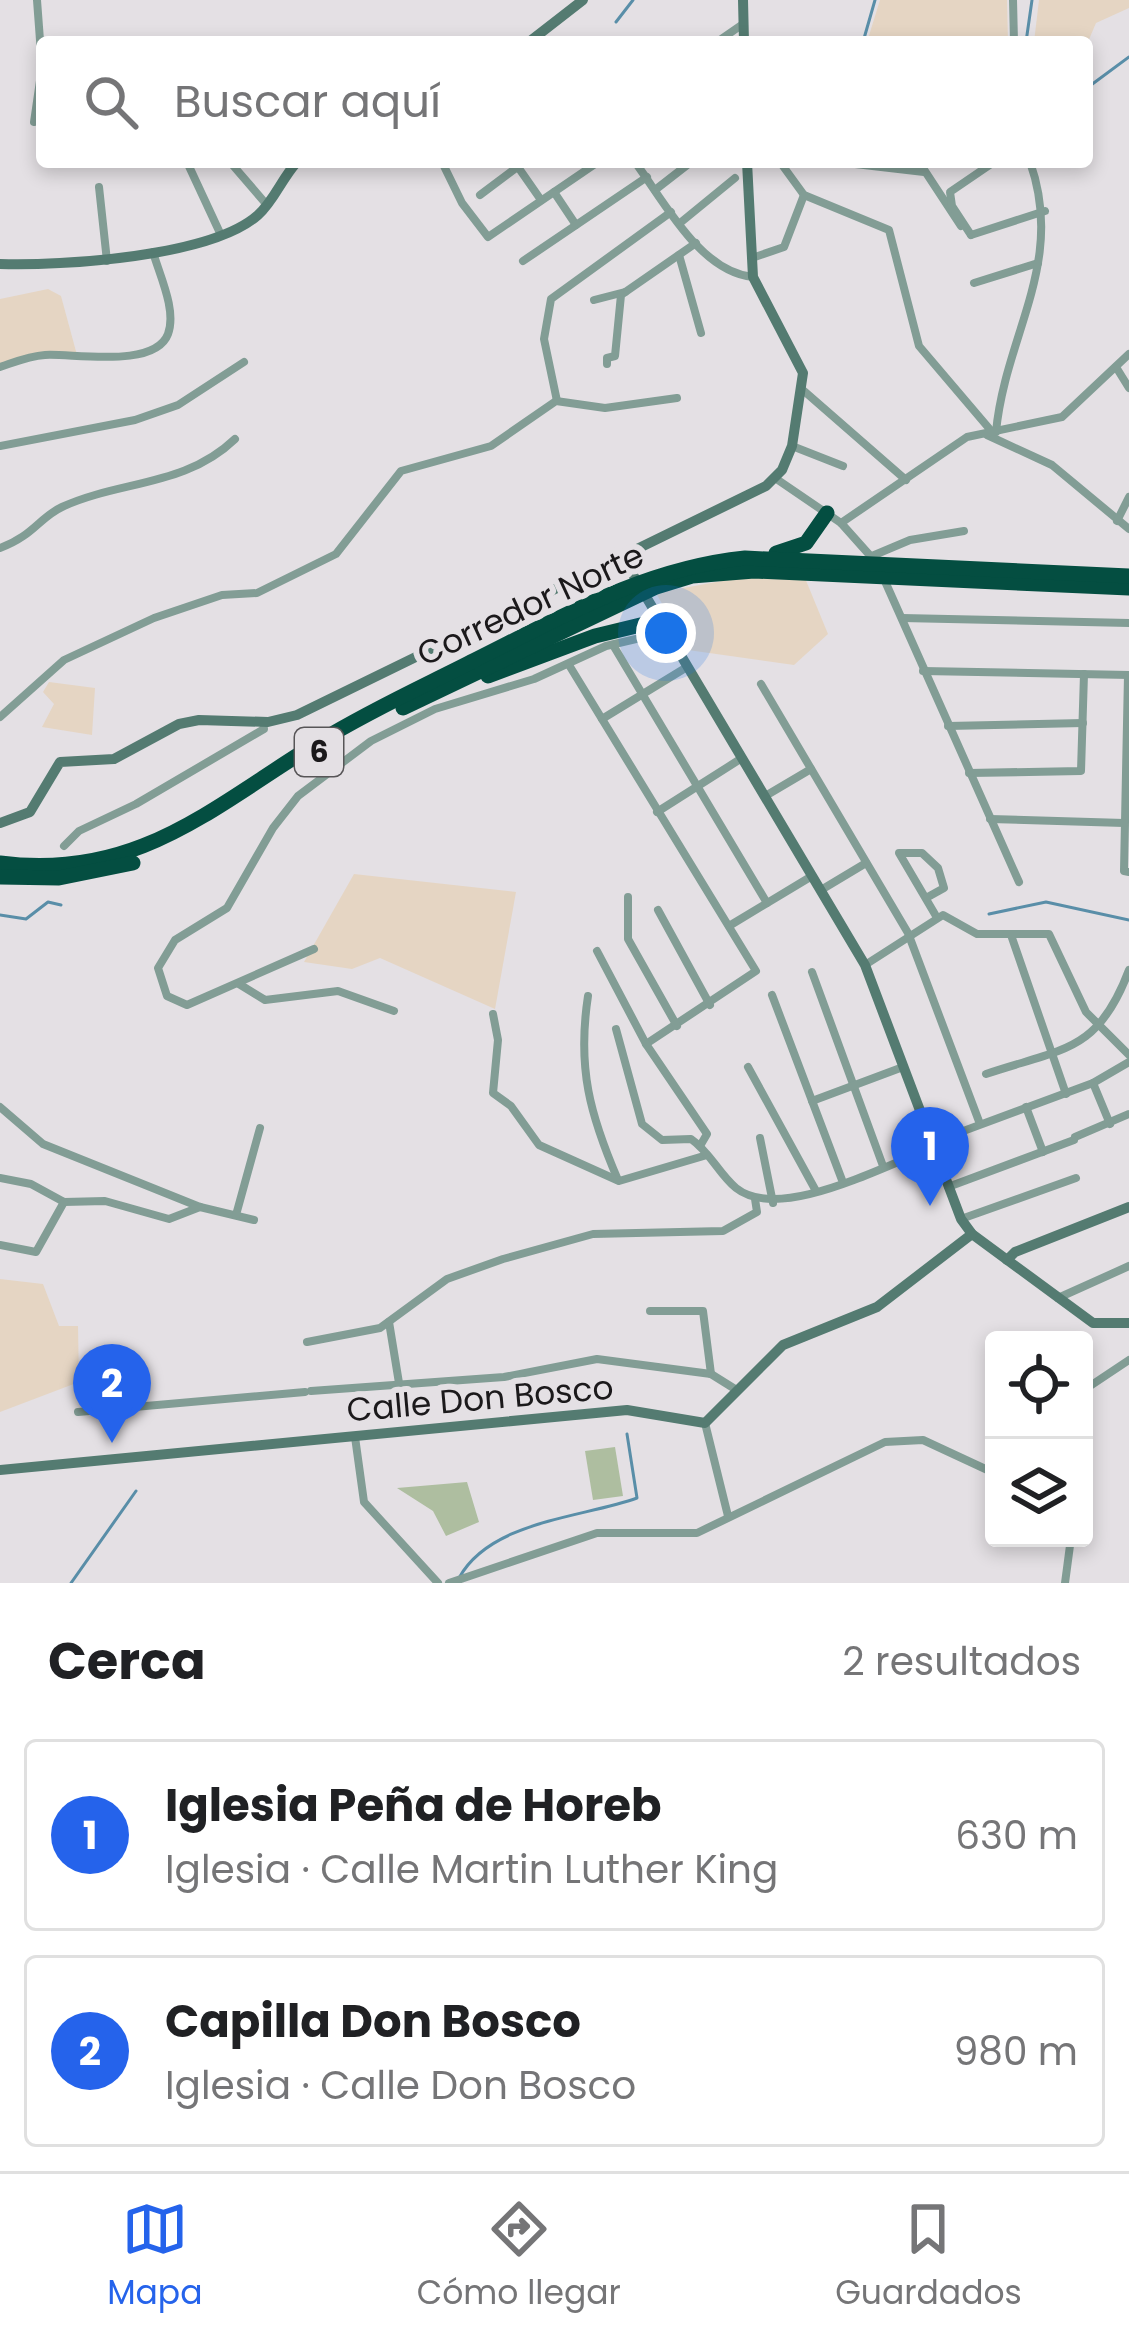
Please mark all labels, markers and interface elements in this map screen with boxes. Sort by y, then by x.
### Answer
search box [36,36,1093,168]
icon: search [78,69,144,135]
text: Buscar aquí [174,70,441,133]
street label: Corredor Norte [409,531,651,678]
your location [636,603,696,663]
road number: 6 [295,728,343,776]
pin: 1 [891,1107,969,1206]
map controls [985,1331,1093,1547]
button: locate [985,1331,1093,1439]
pin: 2 [73,1344,151,1443]
street label: Calle Don Bosco [345,1363,615,1434]
button: layers [985,1439,1093,1547]
text: Cerca [48,1625,206,1697]
text: 2 resultados [842,1634,1081,1689]
text: Iglesia Peña de Horeb [165,1774,661,1837]
text: 1 [83,1808,97,1863]
text: 630 m [955,1808,1078,1863]
text: Iglesia · Calle Martin Luther King [165,1842,778,1897]
text: Capilla Don Bosco [165,1990,581,2053]
text: 2 [79,2024,101,2079]
text: 980 m [954,2024,1078,2079]
text: Iglesia · Calle Don Bosco [165,2058,636,2113]
tab: Mapa [107,2196,202,2318]
tab: Cómo llegar [417,2196,621,2318]
tab: Guardados [835,2196,1022,2318]

